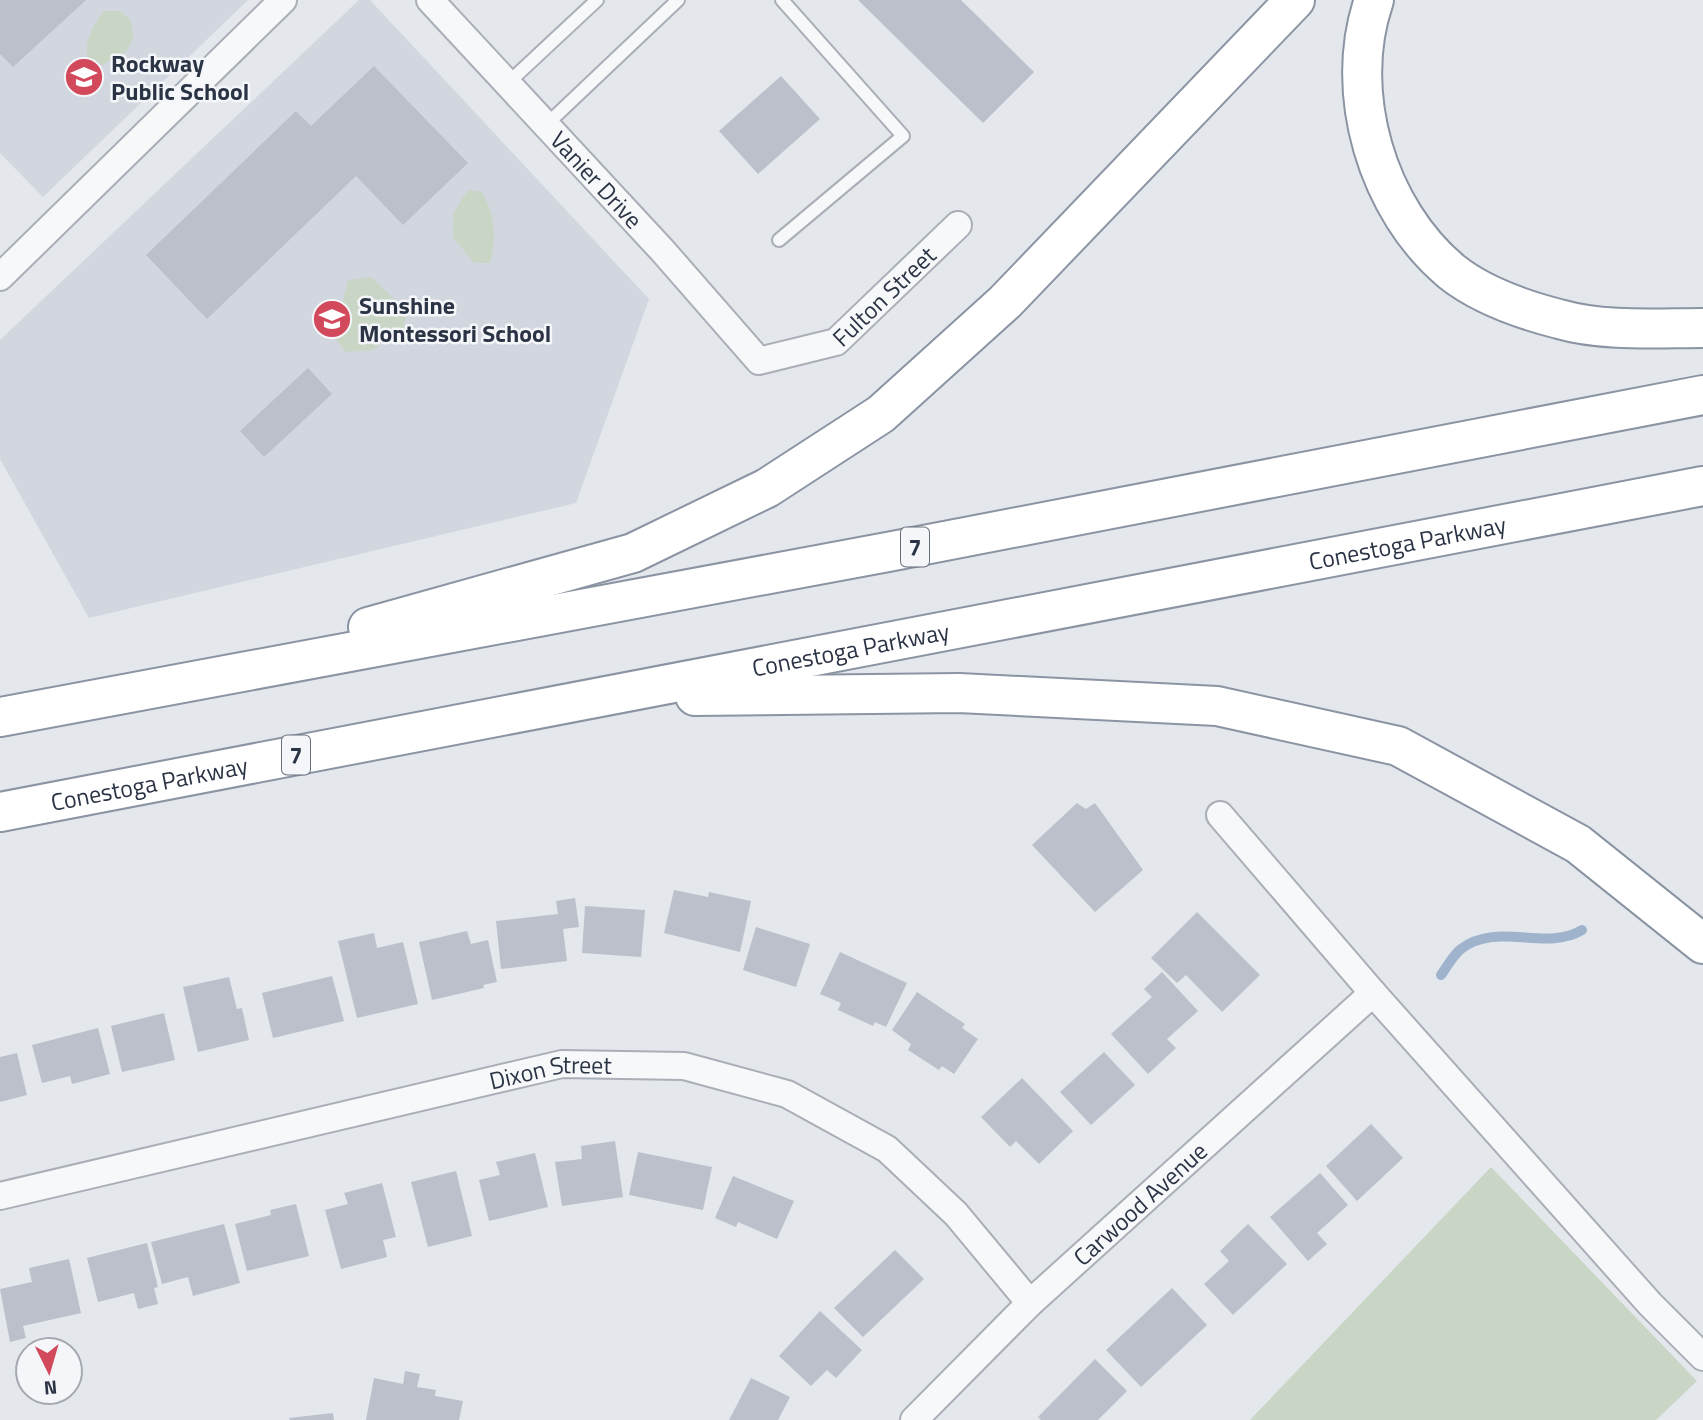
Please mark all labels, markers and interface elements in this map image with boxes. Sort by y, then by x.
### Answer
place label: Rockway Public School [111,45,249,109]
school or university icon: Rockway Public School [63,56,105,98]
street label: Vanier Drive [542,123,651,236]
street label: Fulton Street [824,237,944,355]
place label: Sunshine Montessori School [359,287,551,351]
school or university icon: Sunshine Montessori School [311,298,353,340]
street label: Conestoga Parkway [1306,506,1510,579]
road number: 7 [901,527,929,566]
street label: Conestoga Parkway [749,613,953,686]
road number: 7 [282,736,310,775]
street label: Conestoga Parkway [48,747,251,820]
street label: Dixon Street [486,1046,613,1099]
street label: Carwood Avenue [1065,1133,1215,1274]
north arrow [14,1336,84,1406]
text: N [43,1373,58,1403]

